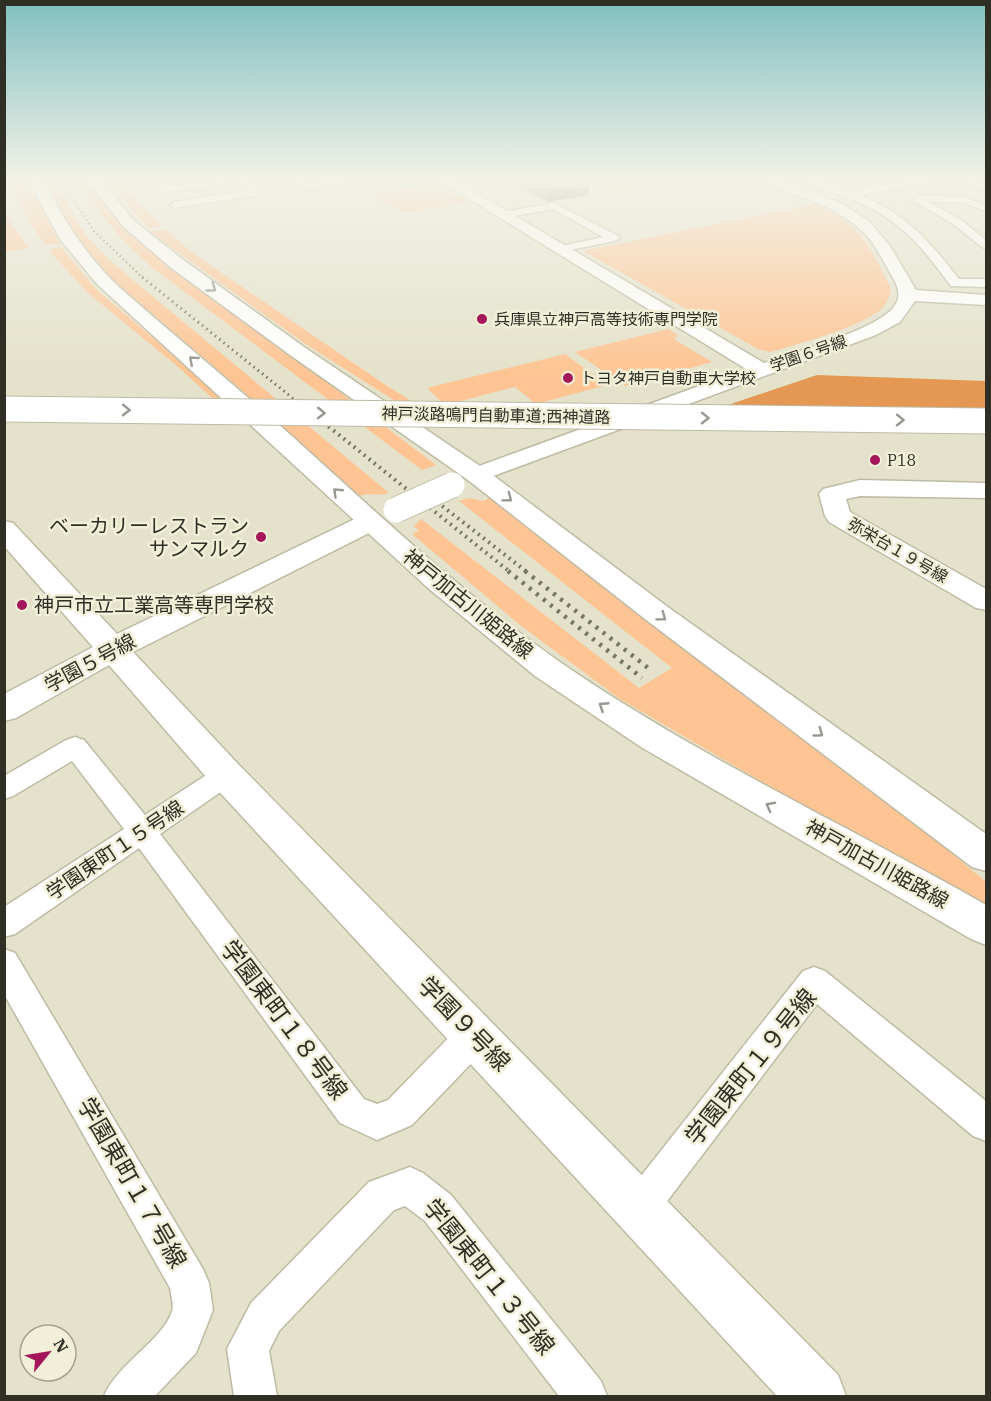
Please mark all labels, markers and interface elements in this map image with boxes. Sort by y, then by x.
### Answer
one-way arrow [205,281,216,292]
place label: 兵庫県立神戸高等技術専門学院 [494,309,718,329]
marker: 兵庫県立神戸高等技術専門学院 [475,312,489,326]
street label: 学園６号線 [767,331,849,375]
one-way arrow [189,356,200,367]
place label: トヨタ神戸自動車大学校 [580,368,756,388]
marker: トヨタ神戸自動車大学校 [561,371,575,385]
street label: 神戸淡路鳴門自動車道;西神道路 [382,403,610,427]
one-way arrow [121,404,130,416]
one-way arrow [316,407,325,419]
one-way arrow [700,411,709,424]
one-way arrow [895,414,904,426]
place label: P18 [887,450,916,470]
marker: P18 [868,453,882,467]
one-way arrow [333,488,343,499]
one-way arrow [501,491,512,502]
place label: ベーカリーレストラン サンマルク [49,512,249,562]
street label: 弥栄台１９号線 [844,513,952,587]
marker: ベーカリーレストラン サンマルク [254,530,268,544]
street label: 神戸加古川姫路線 [398,543,539,664]
place label: 神戸市立工業高等専門学校 [34,591,274,618]
marker: 神戸市立工業高等専門学校 [15,598,29,612]
one-way arrow [656,610,667,621]
street label: 学園５号線 [39,627,140,698]
one-way arrow [599,702,609,714]
one-way arrow [813,726,824,737]
street label: 学園東町１５号線 [41,794,189,906]
one-way arrow [766,802,776,813]
street label: 神戸加古川姫路線 [801,813,954,914]
street label: 学園東町１８号線 [214,933,355,1106]
street label: 学園９号線 [412,969,518,1078]
street label: 学園東町１９号線 [677,982,823,1151]
street label: 学園東町１７号線 [71,1091,195,1274]
street label: 学園東町１３号線 [417,1192,563,1361]
north arrow [18,1323,78,1383]
text: N [49,1335,73,1356]

